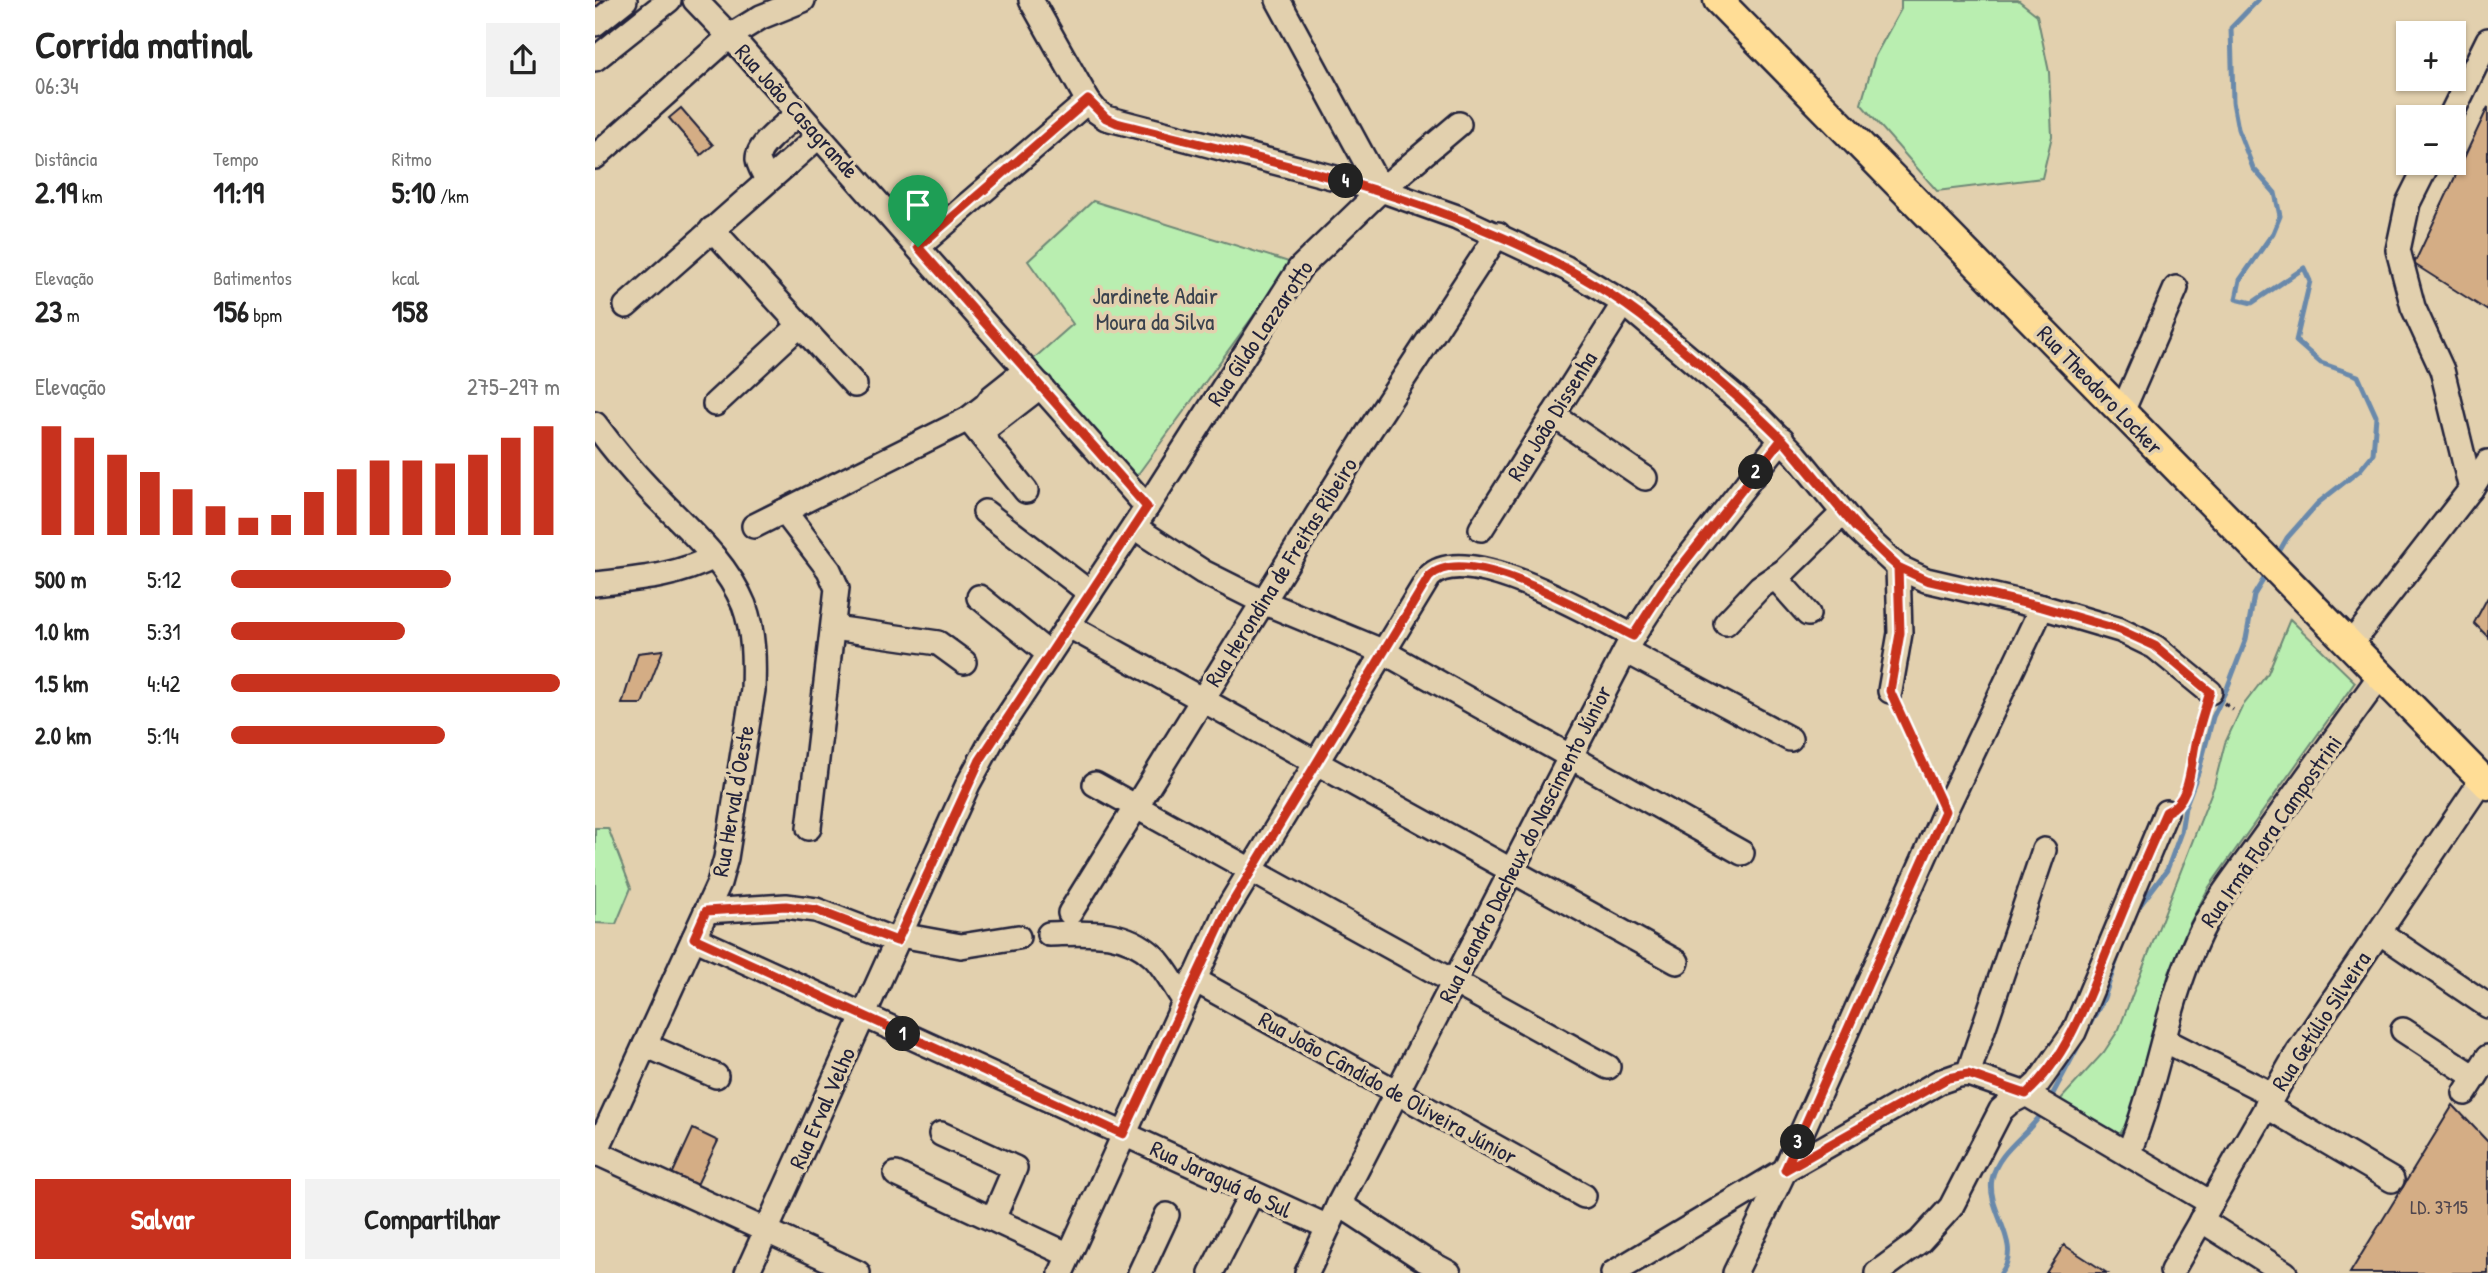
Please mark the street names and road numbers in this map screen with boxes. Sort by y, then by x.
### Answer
street label: Rua João Casagrande [729,37,866,185]
street label: Rua Gildo Lazzarotto [1199,254,1320,412]
street label: Rua Theodoro Locker [2031,318,2170,461]
street label: Rua João Dissenha [1499,345,1604,486]
street label: Rua Herondina de Freitas Ribeiro [1197,451,1364,692]
street label: Rua Leandro Dacheux do Nascimento Júnior [1431,679,1618,1008]
street label: Rua Herval d'Oeste [704,723,761,879]
street label: Rua Irmã Flora Campostrini [2192,728,2349,933]
street label: Rua Getúlio Silveira [2264,945,2377,1096]
street label: Rua João Cândido de Oliveira Júnior [1254,1004,1523,1172]
street label: Rua Erval Velho [781,1042,862,1173]
street label: Rua Jaraguá do Sul [1146,1132,1298,1225]

